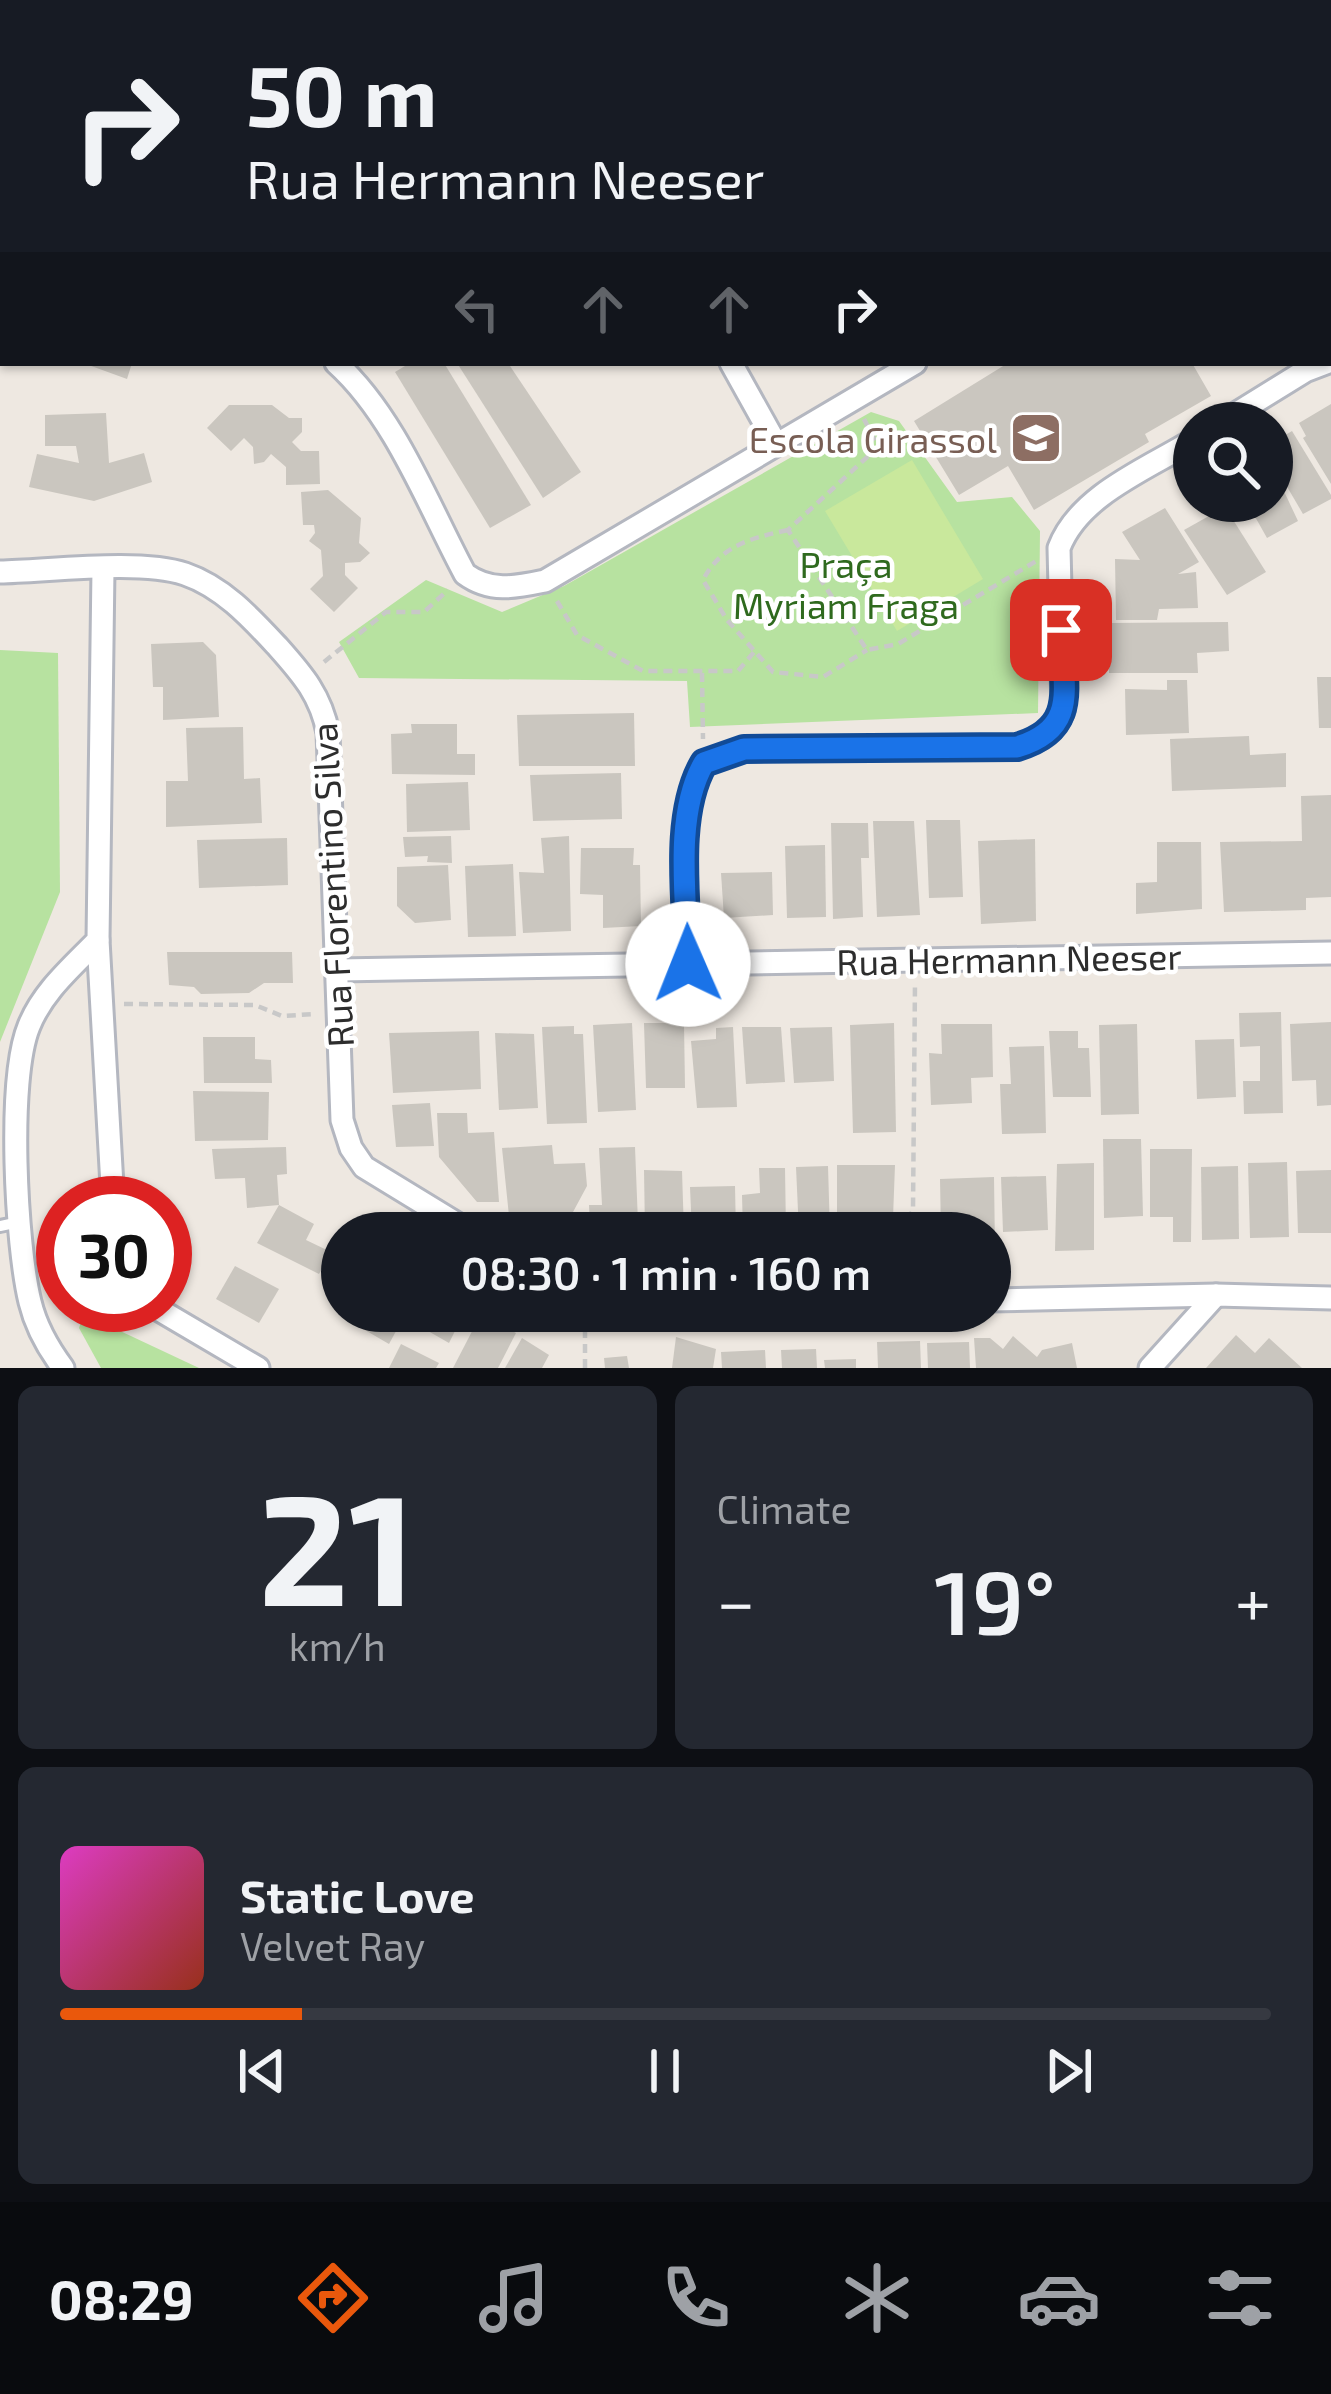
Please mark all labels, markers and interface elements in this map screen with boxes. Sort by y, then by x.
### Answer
text: 50 m [246,43,438,144]
icon: right [48,48,204,204]
text: Rua Hermann Neeser [246,145,764,210]
icon: left [444,276,510,342]
icon: ahead [570,276,636,342]
icon: ahead [696,276,762,342]
icon: right [822,276,888,342]
map controls [1173,402,1293,522]
button: search [1173,402,1293,522]
school or university icon: Escola Girassol [1008,410,1064,466]
place label: Escola Girassol [749,417,997,460]
park label: Praça Myriam Fraga [733,542,959,626]
pin [1010,579,1112,681]
icon: arrive [1028,597,1094,663]
street label: Rua Florentino Silva [301,722,361,1048]
position arrow [625,901,751,1027]
street label: Rua Hermann Neeser [836,933,1182,983]
speed limit sign: 30 [36,1176,192,1332]
text: 08:30 · 1 min · 160 m [461,1245,871,1299]
text: 21 [258,1450,416,1637]
text: Climate [717,1485,851,1532]
text: 19° [934,1545,1056,1653]
text: − [717,1560,755,1639]
text: + [1235,1560,1271,1639]
text: km/h [289,1622,386,1669]
text: Static Love [240,1868,475,1922]
text: Velvet Ray [240,1922,425,1969]
icon: previous [229,2038,295,2104]
icon: pause [632,2038,698,2104]
icon: next [1036,2038,1102,2104]
icon: directions [291,2256,375,2340]
icon: music [472,2256,556,2340]
icon: phone [654,2256,738,2340]
icon: climate [835,2256,919,2340]
icon: car [1017,2256,1101,2340]
icon: filters [1198,2256,1282,2340]
text: 08:29 [49,2266,194,2331]

